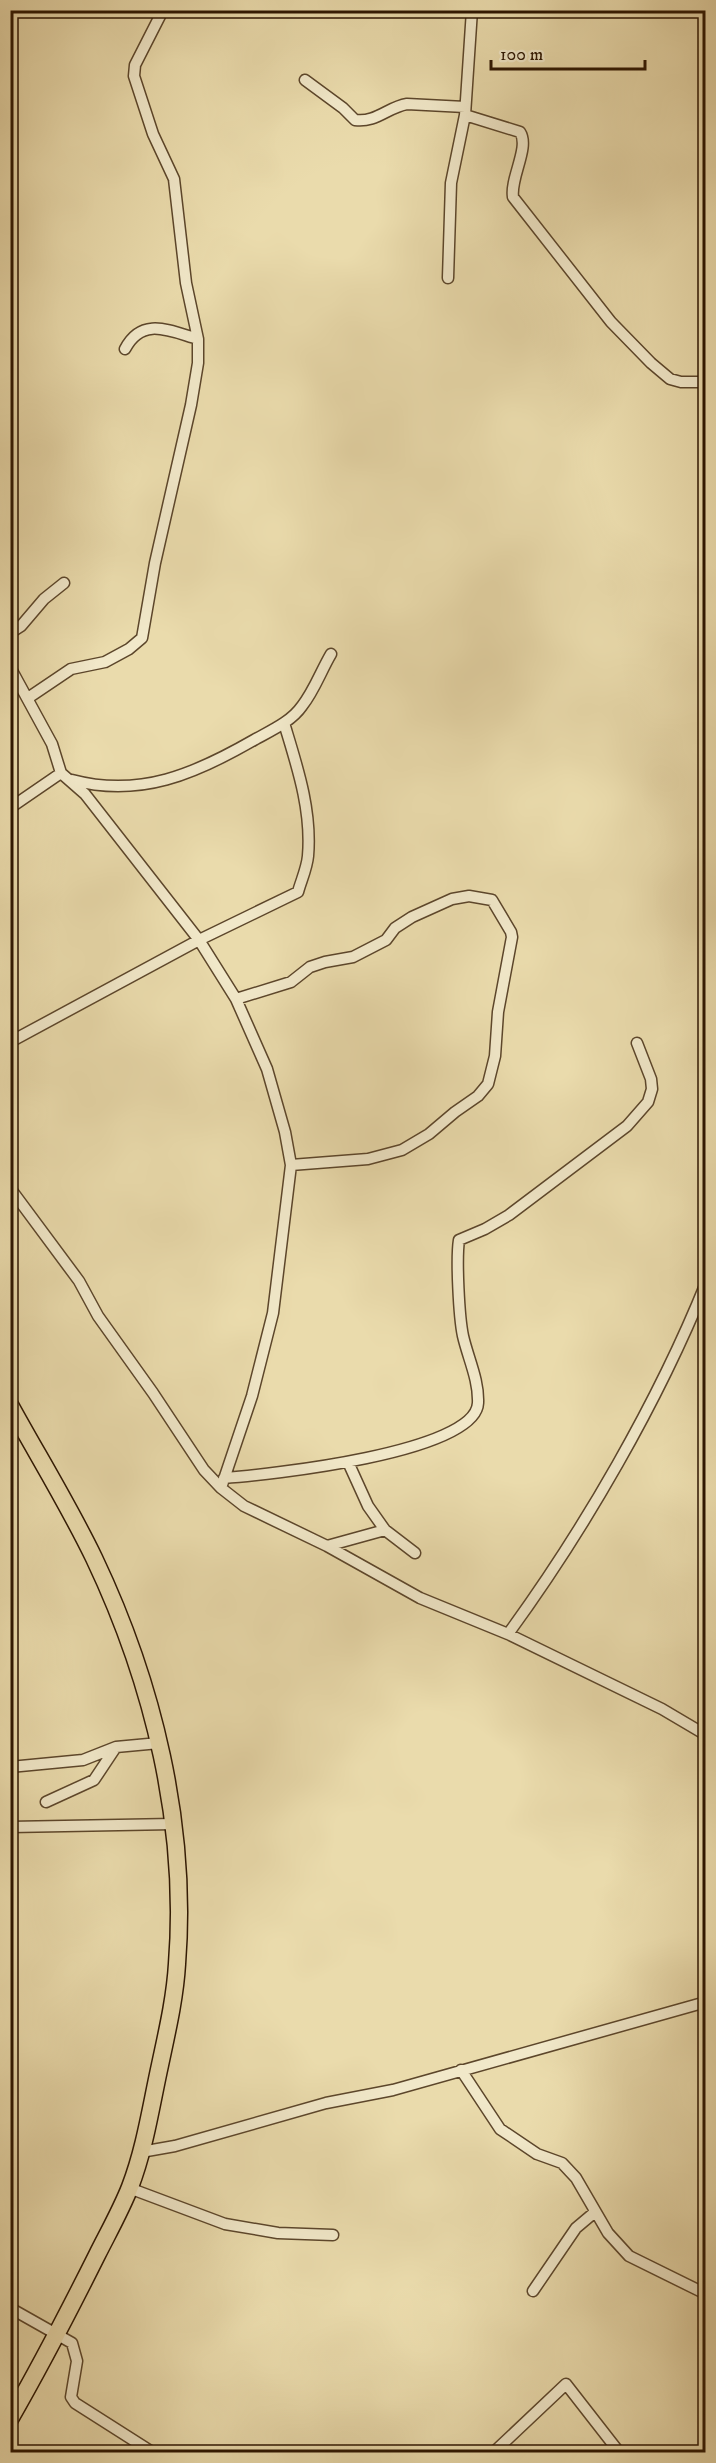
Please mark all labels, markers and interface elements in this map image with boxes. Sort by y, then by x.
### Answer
scale bar [491,33,646,71]
text: 100 m [500,44,543,66]

